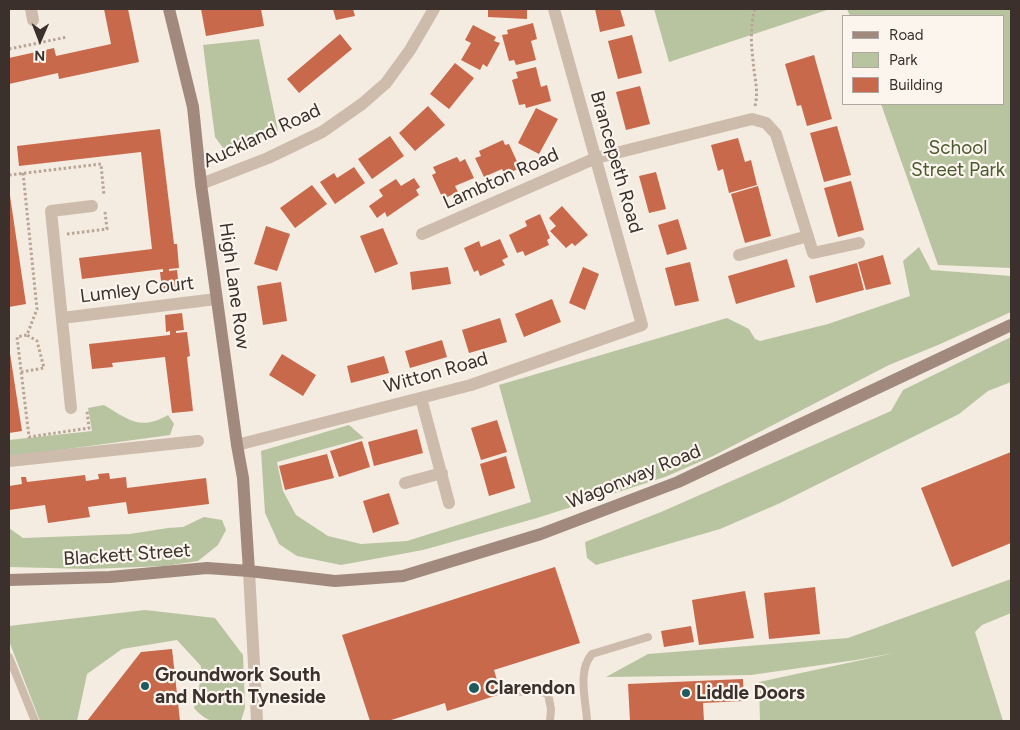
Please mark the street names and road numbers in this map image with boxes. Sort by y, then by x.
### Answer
street label: Brancepeth Road [585,88,647,236]
street label: Auckland Road [200,99,324,173]
street label: Lambton Road [440,143,562,215]
street label: High Lane Row [214,221,254,351]
street label: Lumley Court [79,272,195,308]
street label: Witton Road [381,347,491,399]
street label: Wagonway Road [564,440,704,514]
street label: Blackett Street [63,539,191,571]

